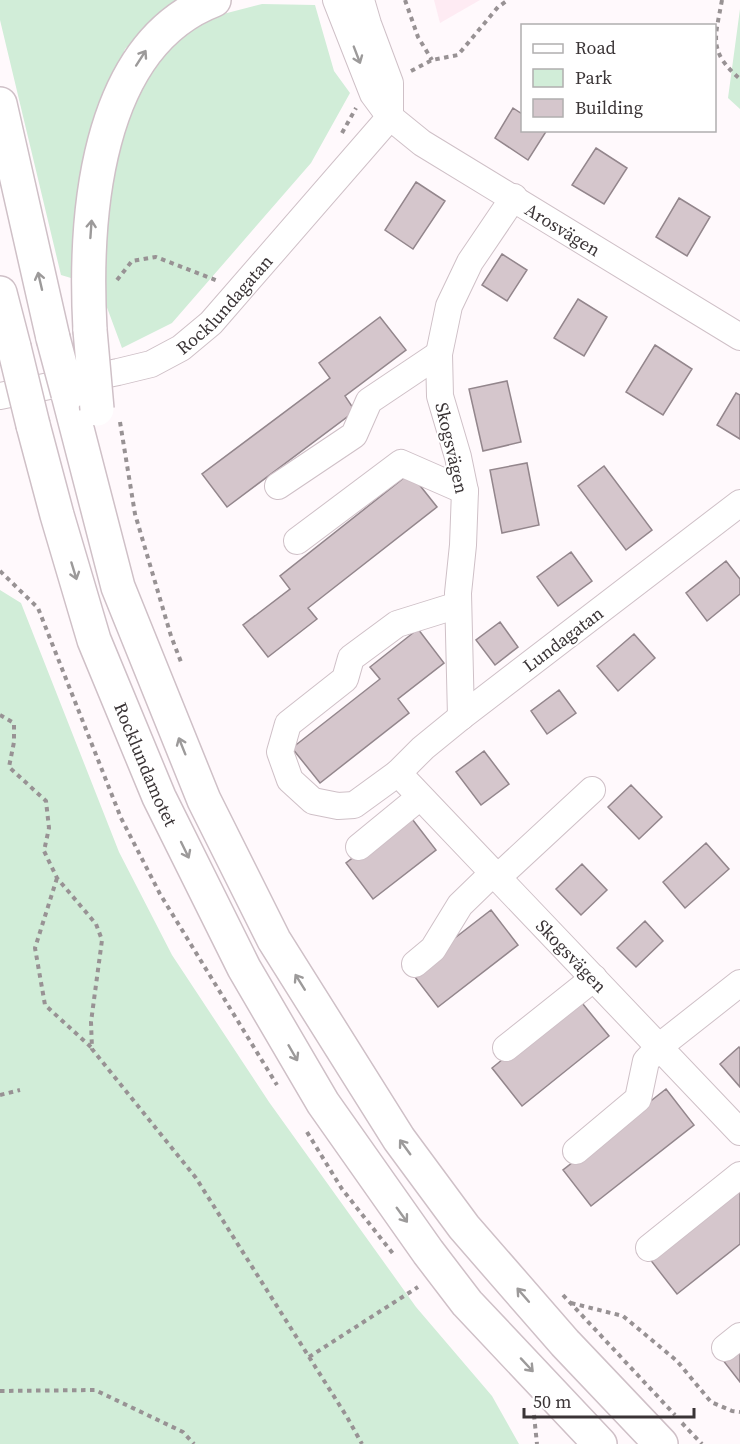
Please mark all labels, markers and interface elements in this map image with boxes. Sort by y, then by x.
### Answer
legend [521,24,716,132]
text: Road [575,35,616,60]
one-way arrow [352,45,363,63]
one-way arrow [136,50,148,67]
text: Park [575,65,612,90]
text: Building [575,95,643,120]
street label: Arosvägen [521,196,605,262]
one-way arrow [86,220,97,240]
street label: Rocklundagatan [171,249,278,360]
one-way arrow [34,272,46,291]
street label: Skogsvägen [429,400,475,496]
one-way arrow [69,561,80,580]
street label: Lundagatan [518,600,608,677]
street label: Rocklundamotet [109,698,184,830]
one-way arrow [175,737,186,756]
one-way arrow [179,840,191,858]
street label: Skogsvägen [531,913,613,998]
one-way arrow [293,974,305,991]
one-way arrow [288,1044,300,1061]
one-way arrow [398,1139,411,1155]
one-way arrow [396,1207,408,1223]
one-way arrow [517,1287,530,1303]
one-way arrow [520,1357,534,1372]
scale bar [524,1381,694,1419]
text: 50 m [533,1389,571,1414]

